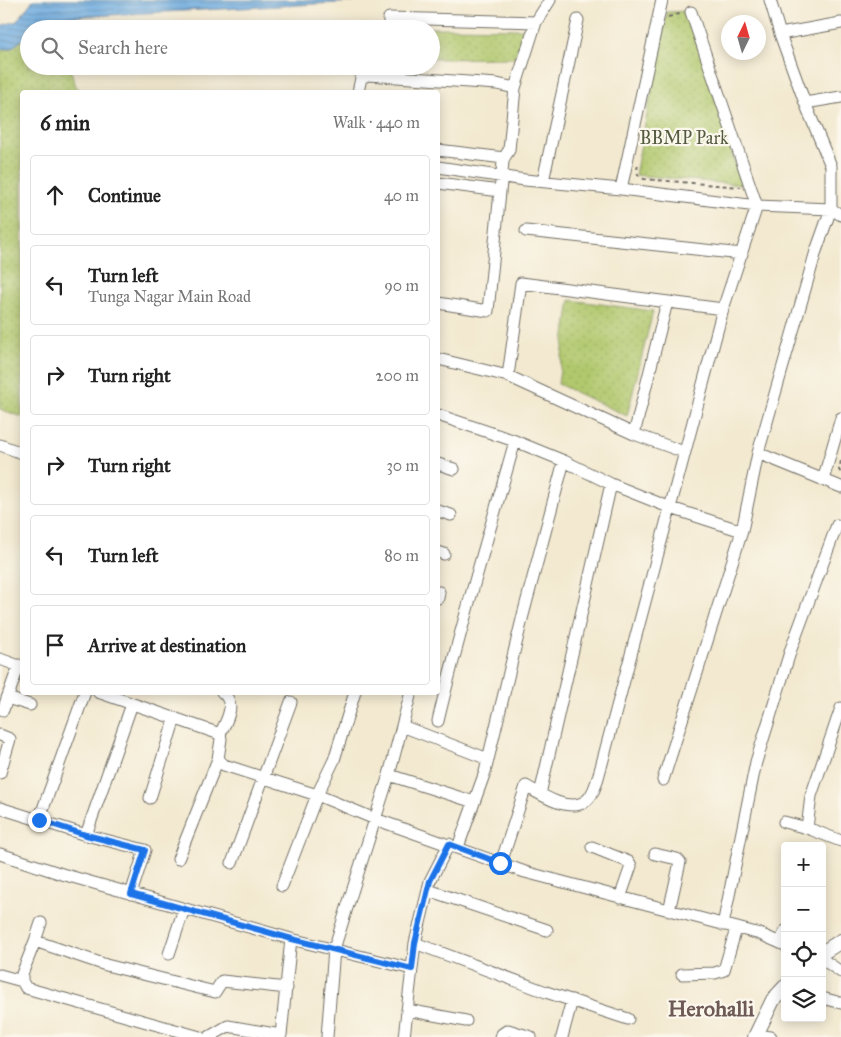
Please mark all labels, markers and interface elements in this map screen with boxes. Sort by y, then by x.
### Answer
north arrow [721,15,766,60]
search box [20,20,440,75]
icon: search [38,34,66,62]
text: Search here [78,36,168,59]
text: 6 min [40,110,90,136]
text: Walk · 440 m [333,113,420,132]
park label: BBMP Park [640,127,729,149]
icon: ahead [41,181,69,209]
text: Continue [88,184,161,207]
text: 40 m [384,186,419,205]
text: Turn left [88,264,158,287]
icon: left [41,271,69,299]
text: 90 m [384,276,419,295]
text: Tunga Nagar Main Road [88,287,251,306]
icon: right [41,361,69,389]
text: Turn right [88,364,171,387]
text: 200 m [376,366,419,385]
icon: right [41,451,69,479]
text: Turn right [88,454,171,477]
text: 30 m [386,456,419,475]
icon: left [41,541,69,569]
text: Turn left [88,544,158,567]
text: 80 m [384,546,419,565]
icon: arrive [41,631,69,659]
text: Arrive at destination [88,634,246,657]
route end [28,809,51,832]
map controls [781,842,826,1022]
button: + [781,842,826,887]
route start [489,852,512,875]
button: − [781,887,826,932]
button: locate [781,932,826,977]
button: layers [781,977,826,1022]
district label: Herohalli [668,995,755,1022]

